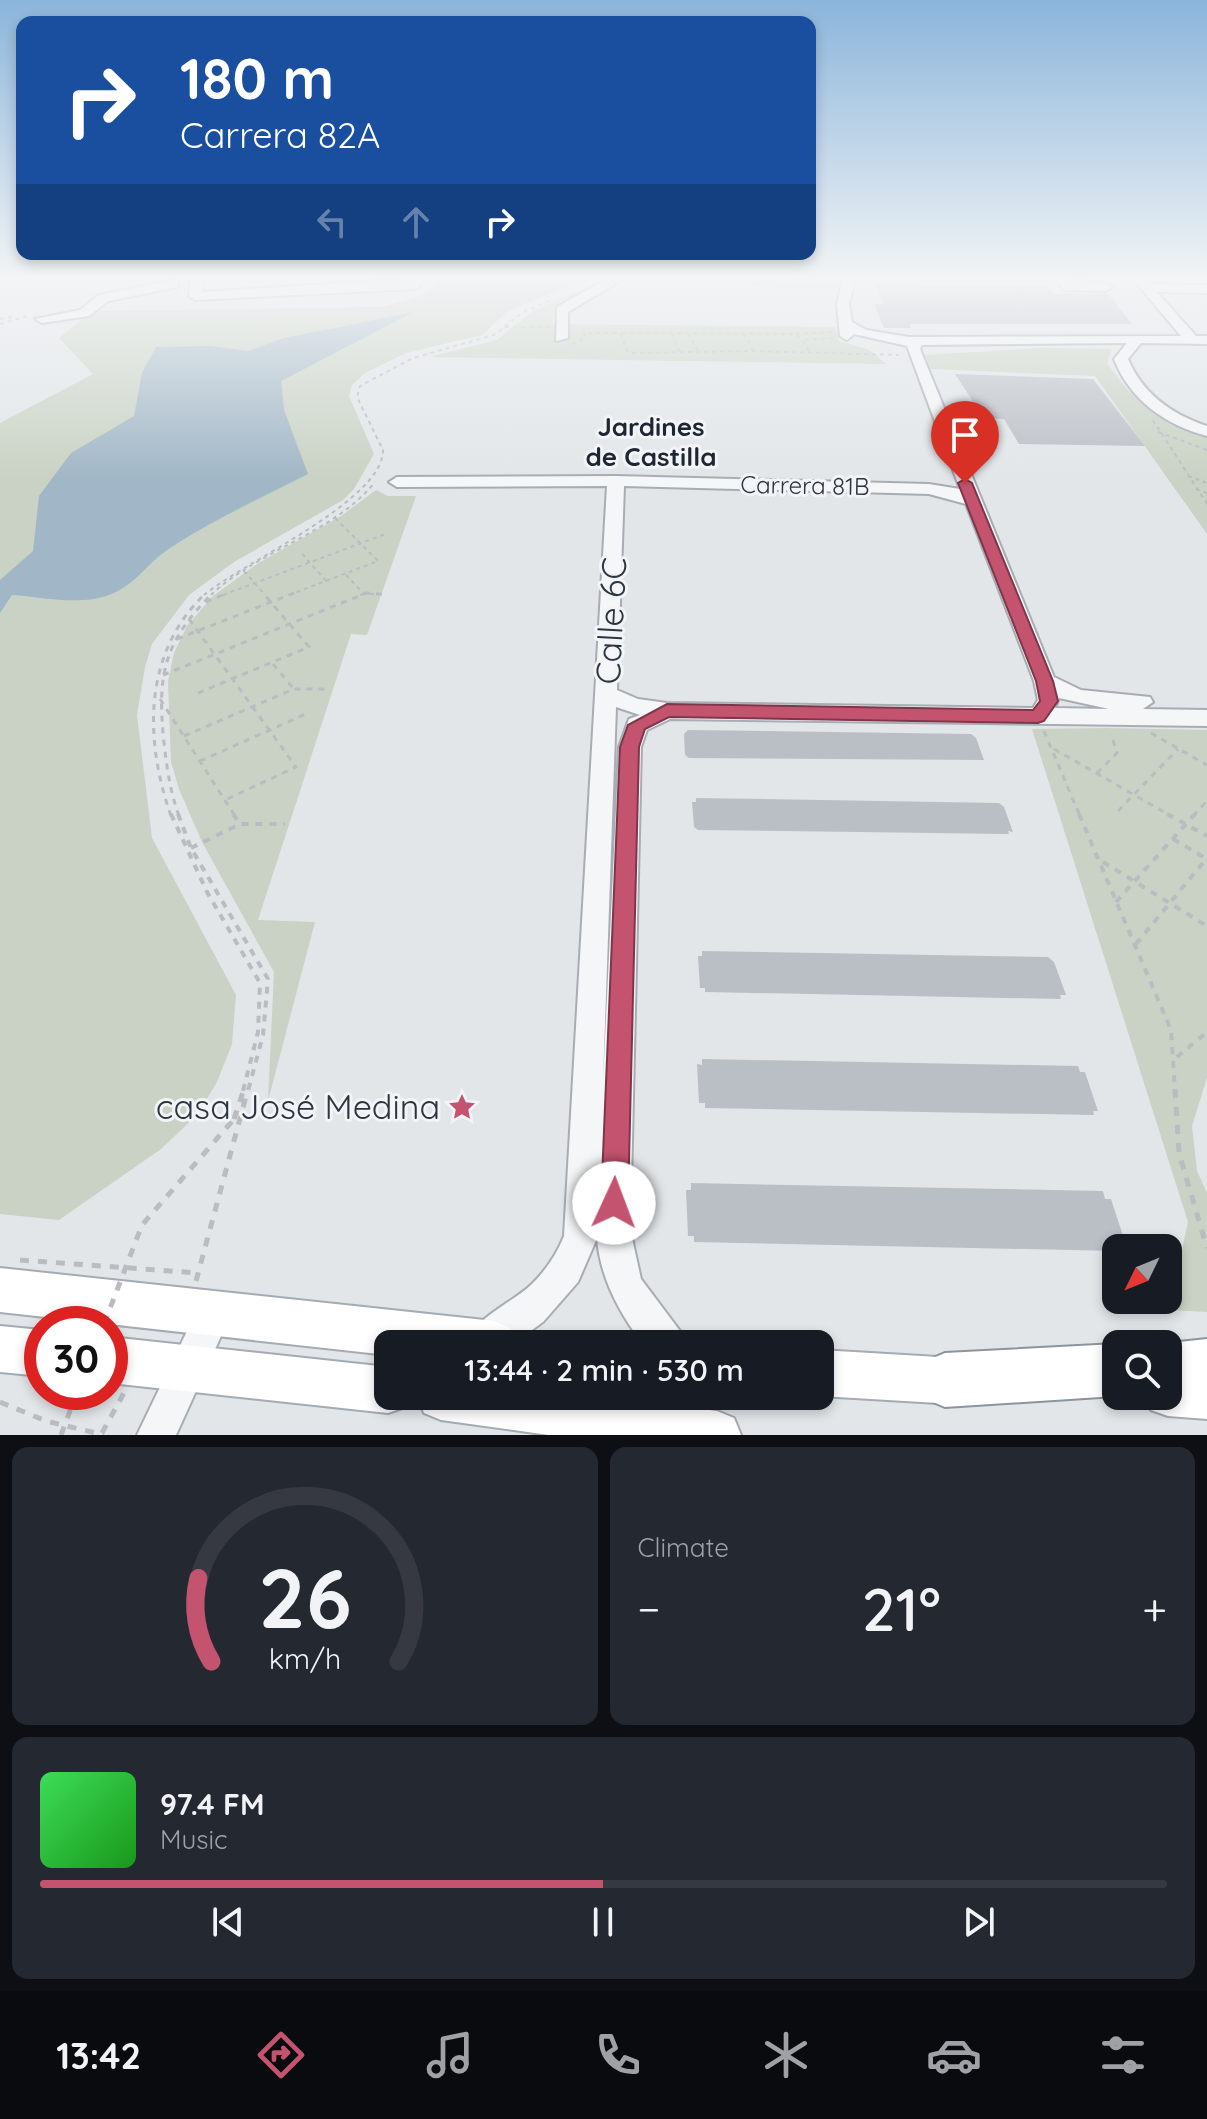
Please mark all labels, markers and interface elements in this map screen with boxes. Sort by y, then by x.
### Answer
text: 180 m [180,43,334,113]
icon: right [48,48,152,152]
text: Carrera 82A [180,112,380,157]
icon: left [310,200,354,244]
icon: ahead [394,200,438,244]
icon: right [478,200,522,244]
pin [931,401,999,483]
district label: Jardines de Castilla [585,410,717,473]
icon: arrive [943,413,987,457]
street label: Carrera 81B [740,469,870,501]
street label: Calle 6C [586,556,635,686]
place label: casa José Medina [156,1085,440,1128]
place icon: casa José Medina [447,1092,477,1122]
position arrow [572,1161,656,1245]
north arrow [1102,1234,1182,1314]
map controls [1102,1234,1182,1410]
speed limit sign: 30 [24,1306,128,1410]
button: search [1102,1330,1182,1410]
text: 13:44 · 2 min · 530 m [464,1351,744,1389]
text: Climate [638,1531,729,1564]
text: 26 [258,1545,351,1649]
text: 21° [862,1571,941,1646]
text: − [638,1581,660,1636]
text: + [1142,1581,1167,1636]
text: km/h [268,1640,341,1676]
text: 97.4 FM [160,1785,265,1823]
text: Music [160,1823,228,1856]
icon: previous [206,1900,250,1944]
icon: pause [581,1900,625,1944]
icon: next [957,1900,1001,1944]
icon: directions [253,2027,309,2083]
icon: music [422,2027,478,2083]
icon: phone [590,2027,646,2083]
icon: climate [758,2027,814,2083]
icon: car [926,2027,982,2083]
icon: filters [1095,2027,1151,2083]
text: 13:42 [56,2033,141,2078]

